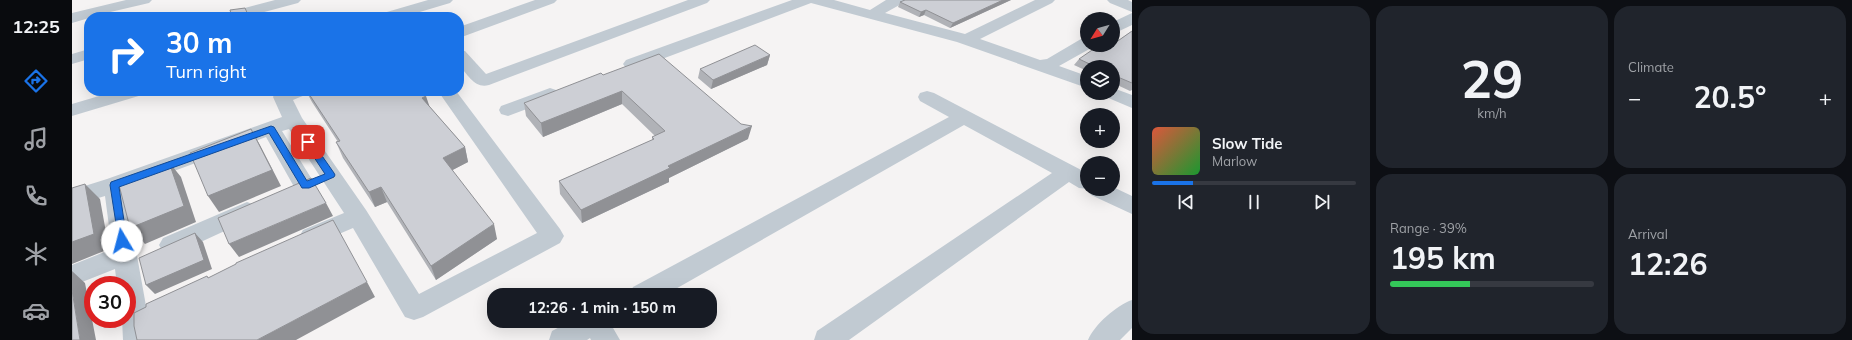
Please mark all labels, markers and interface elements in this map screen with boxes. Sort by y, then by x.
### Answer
north arrow [1080,12,1120,52]
map controls [1080,12,1120,196]
text: 12:25 [12,15,60,38]
text: 30 m [166,25,232,60]
icon: right [100,28,152,80]
text: 29 [1461,46,1523,111]
text: Climate [1628,59,1674,75]
text: Turn right [166,60,246,83]
button: layers [1080,60,1120,100]
icon: directions [22,67,50,95]
text: 20.5° [1694,78,1766,116]
text: − [1628,84,1641,112]
text: + [1819,84,1832,112]
text: km/h [1477,105,1507,121]
button: + [1080,108,1120,148]
icon: music [22,125,50,153]
pin [291,125,325,159]
icon: arrive [297,131,319,153]
text: Slow Tide [1212,134,1282,153]
text: Marlow [1212,153,1257,169]
button: − [1080,156,1120,196]
icon: phone [22,182,50,210]
icon: previous [1175,191,1197,213]
icon: pause [1243,191,1265,213]
icon: next [1311,191,1333,213]
position arrow [101,220,143,262]
text: Range · 39% [1390,220,1467,236]
text: Arrival [1628,226,1668,242]
text: 195 km [1390,239,1496,277]
icon: climate [22,240,50,268]
text: 12:26 [1628,245,1707,283]
speed limit sign: 30 [84,276,136,328]
icon: car [22,297,50,325]
text: 12:26 · 1 min · 150 m [528,298,676,317]

